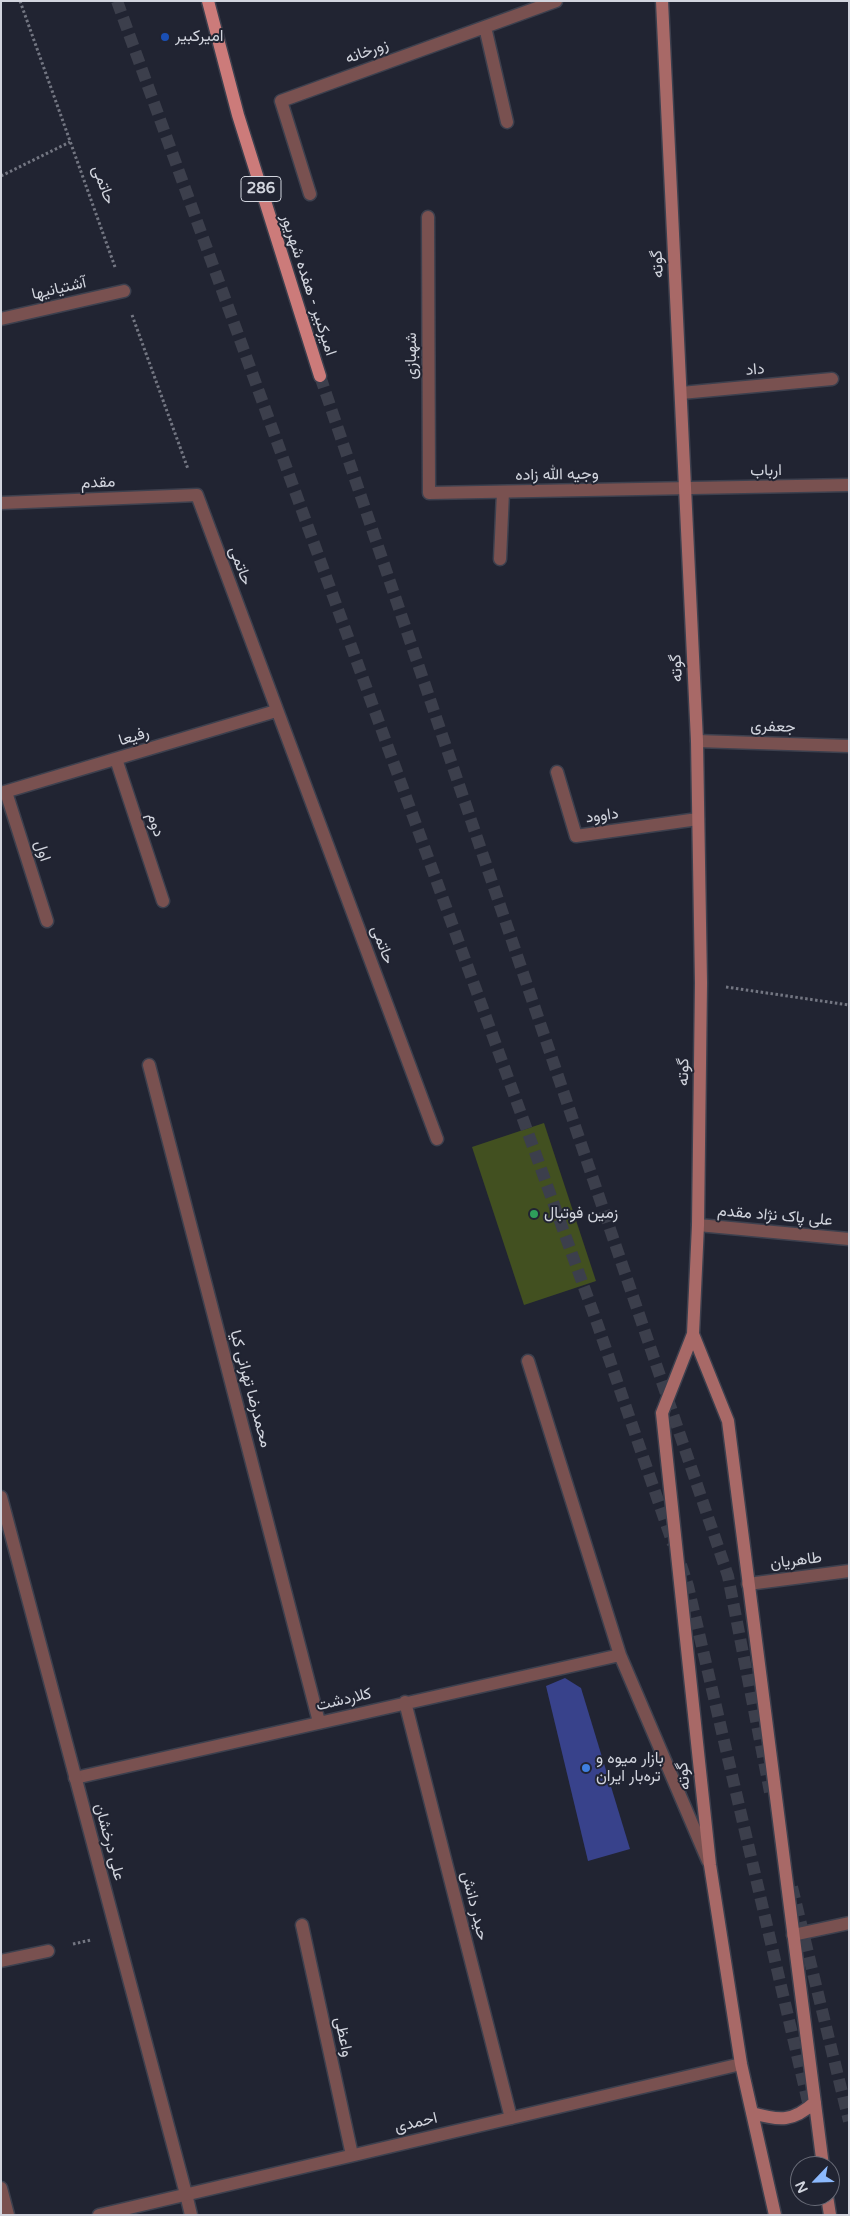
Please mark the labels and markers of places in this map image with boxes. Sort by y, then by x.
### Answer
place label: امیرکبیر [175,27,223,47]
marker: امیرکبیر [159,31,171,43]
place label: زمین فوتبال [544,1204,618,1224]
marker: زمین فوتبال [528,1208,540,1220]
place label: بازار میوه و تره‌بار ایران [596,1749,664,1787]
marker: بازار میوه و تره‌بار ایران [580,1762,592,1774]

